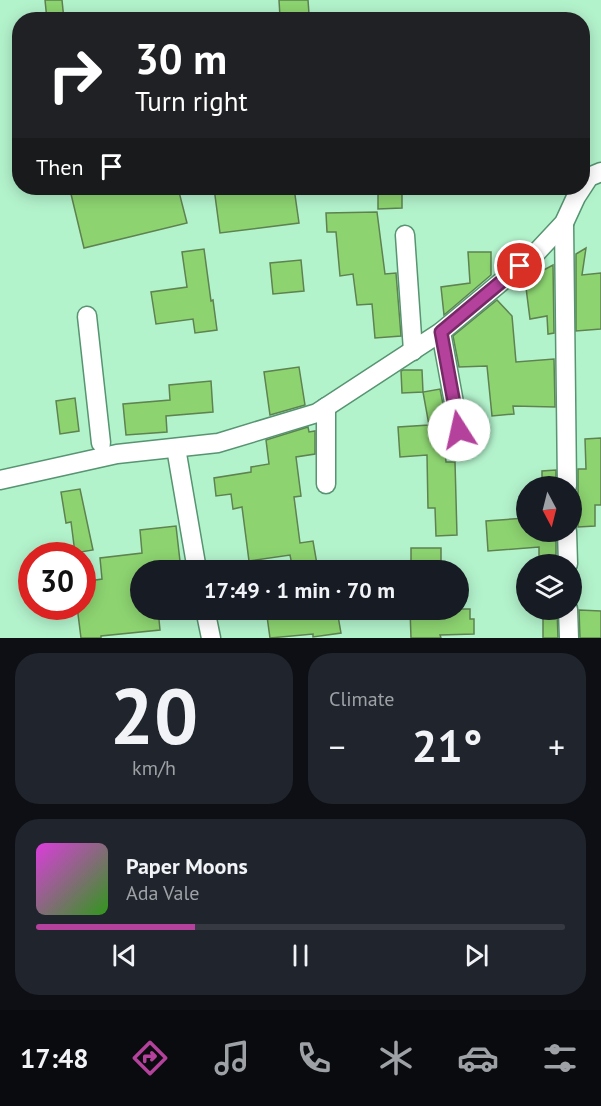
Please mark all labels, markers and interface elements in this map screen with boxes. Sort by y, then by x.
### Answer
text: 30 m [135,31,227,86]
icon: right [36,36,114,114]
text: Turn right [135,84,248,118]
icon: arrive [95,150,128,183]
text: Then [36,153,83,181]
pin [494,240,545,291]
icon: arrive [503,249,536,282]
position arrow [427,398,491,462]
north arrow [516,476,582,542]
map controls [516,476,582,620]
speed limit sign: 30 [18,542,96,620]
button: layers [516,554,582,620]
text: 17:49 · 1 min · 70 m [204,576,395,604]
text: 20 [110,665,198,766]
text: Climate [329,686,395,712]
text: 21° [412,716,482,774]
text: − [329,725,346,768]
text: + [548,725,565,768]
text: km/h [132,755,176,781]
text: Paper Moons [126,852,248,880]
text: Ada Vale [126,880,199,906]
icon: previous [108,939,141,972]
icon: pause [284,939,317,972]
icon: next [460,939,493,972]
icon: directions [129,1037,171,1079]
icon: music [211,1037,253,1079]
icon: phone [293,1037,335,1079]
icon: climate [375,1037,417,1079]
icon: car [457,1037,499,1079]
icon: filters [539,1037,581,1079]
text: 17:48 [20,1041,89,1075]

